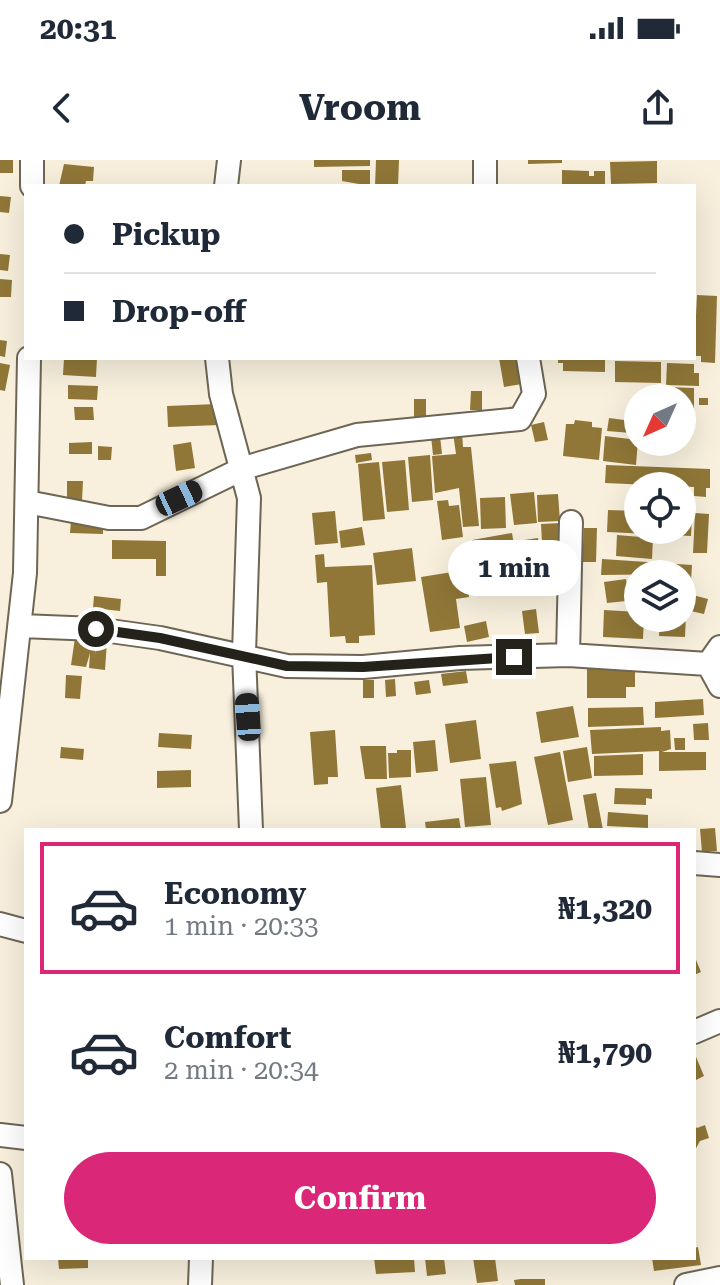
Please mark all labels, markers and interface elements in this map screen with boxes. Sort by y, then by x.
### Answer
text: 20:31 [40,11,117,46]
icon: back [40,86,84,130]
icon: share [636,86,680,130]
text: Vroom [299,87,421,129]
text: Pickup [112,217,220,252]
text: Drop-off [112,294,246,329]
north arrow [624,384,696,456]
map controls [624,384,696,632]
button: locate [624,472,696,544]
car [152,477,206,519]
callout: 1 min [448,541,580,597]
text: 1 min [478,553,550,583]
button: layers [624,560,696,632]
route start [78,611,114,647]
route end [496,639,532,675]
car [234,692,262,742]
icon: car [68,872,140,944]
text: Economy [164,876,306,911]
text: ₦1,320 [558,891,652,926]
text: 1 min · 20:33 [164,911,319,941]
icon: car [68,1016,140,1088]
text: Comfort [164,1020,291,1055]
text: ₦1,790 [558,1035,652,1070]
text: 2 min · 20:34 [164,1055,319,1085]
button: Confirm [64,1152,656,1244]

